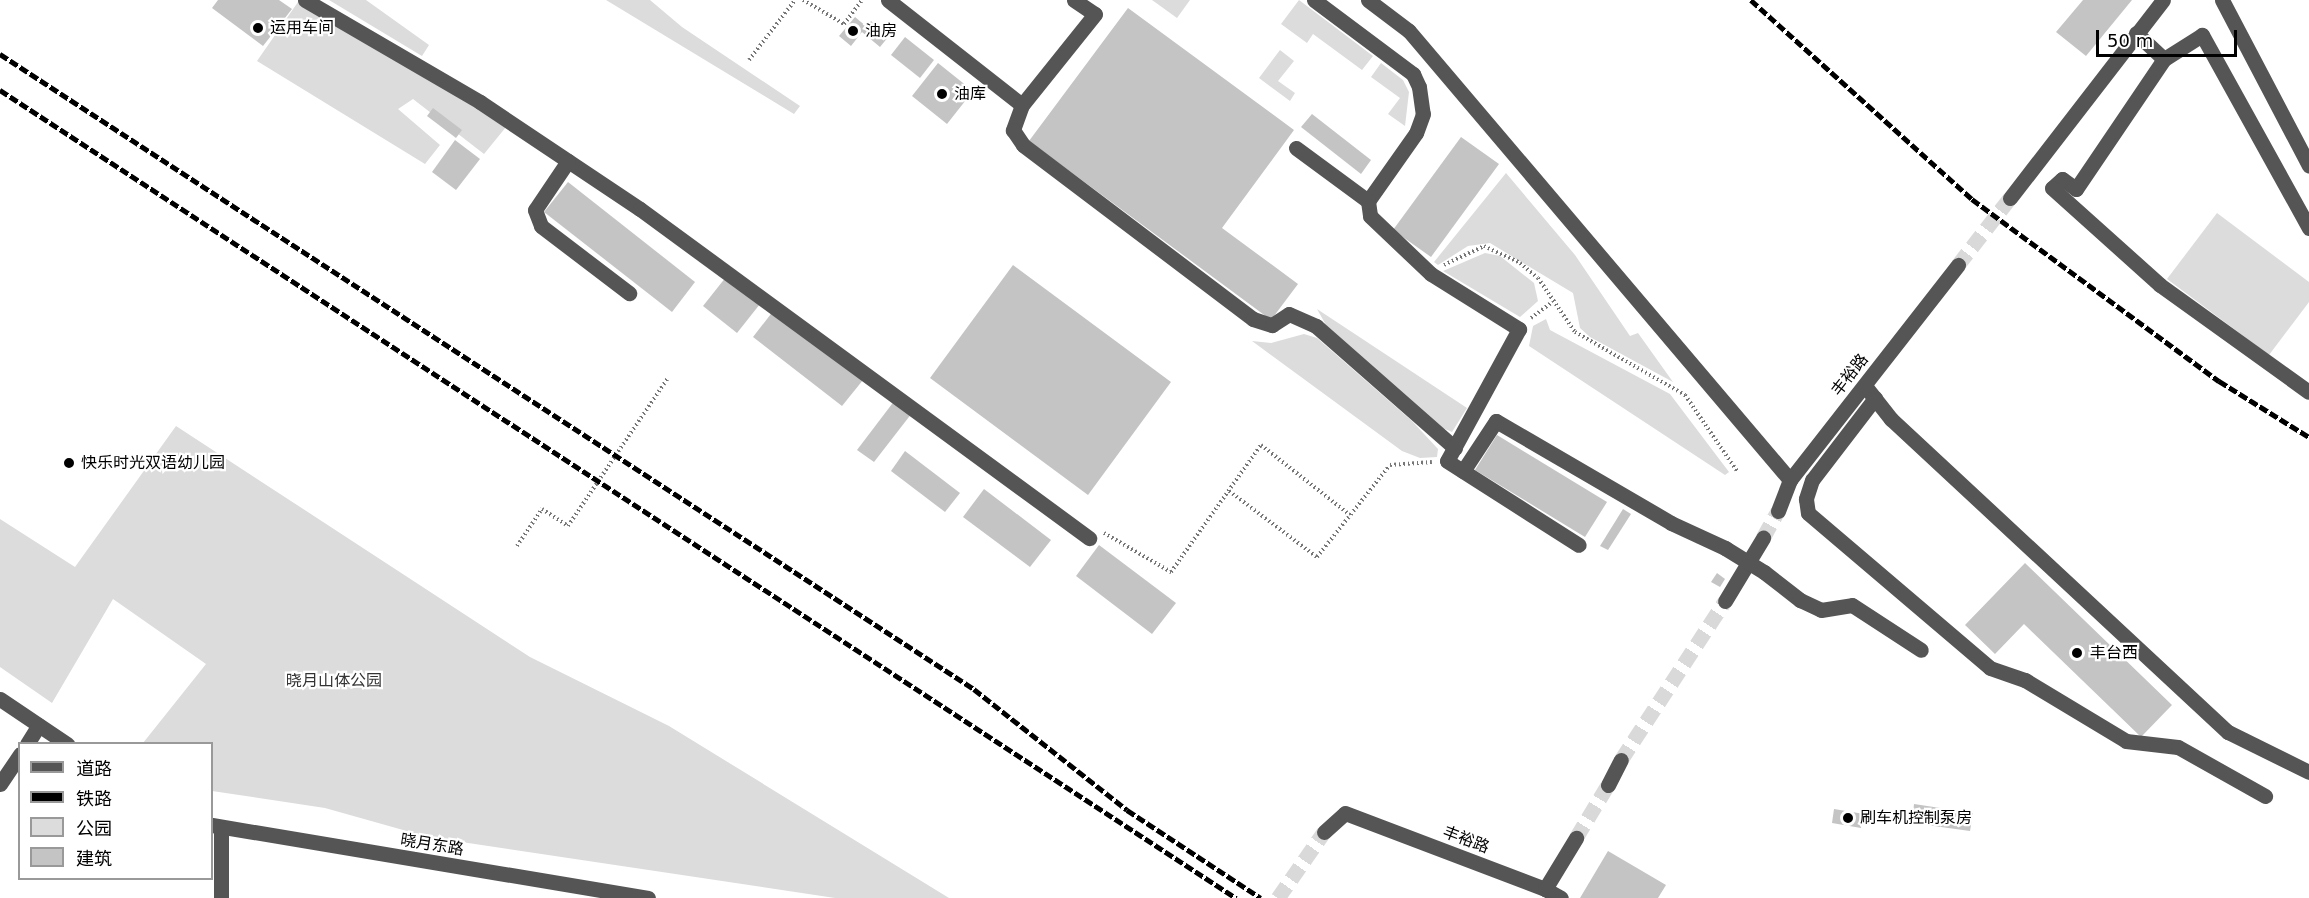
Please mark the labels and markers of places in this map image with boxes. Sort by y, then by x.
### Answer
place label: 运用车间 [270,18,334,38]
marker: 运用车间 [251,21,265,35]
place label: 油房 [865,21,897,41]
marker: 油房 [846,24,860,38]
place label: 油库 [954,84,986,104]
marker: 油库 [935,87,949,101]
place label: 快乐时光双语幼儿园 [81,453,225,473]
marker: 快乐时光双语幼儿园 [62,456,76,470]
place label: 丰台西 [2090,643,2138,663]
marker: 丰台西 [2068,644,2086,662]
place label: 刷车机控制泵房 [1860,808,1972,828]
marker: 刷车机控制泵房 [1841,811,1855,825]

